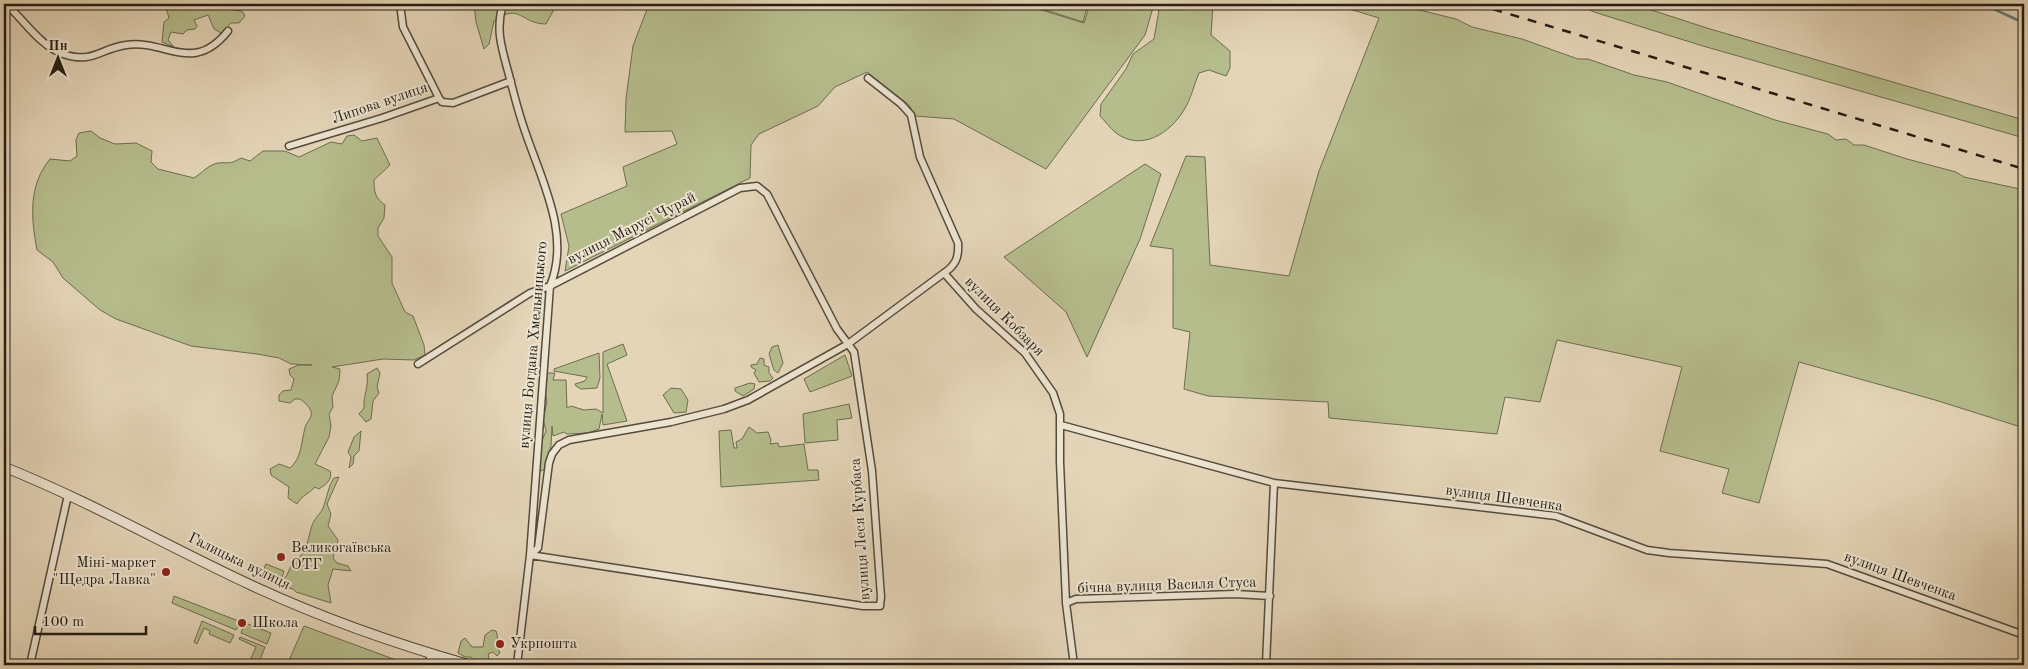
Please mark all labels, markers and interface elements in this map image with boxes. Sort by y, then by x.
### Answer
north arrow [32,32,82,82]
text: Пн [48,39,68,53]
street label: Липова вулиця [330,81,430,127]
street label: вулиця Марусі Чурай [565,190,699,268]
street label: вулиця Богдана Хмельницького [517,241,551,449]
street label: вулиця Кобзаря [961,274,1047,360]
street label: вулиця Леся Курбаса [848,457,873,601]
street label: вулиця Шевченка [1444,483,1564,515]
street label: Галицька вулиця [186,531,293,593]
place label: Великогаївська ОТГ [291,541,392,573]
street label: вулиця Шевченка [1842,550,1959,604]
marker: Великогаївська ОТГ [275,551,287,563]
place label: Міні-маркет "Щедра Лавка" [53,556,156,588]
marker: Міні-маркет "Щедра Лавка" [160,566,172,578]
street label: бічна вулиця Василя Стуса [1077,575,1257,597]
scale bar [35,604,146,636]
text: 100 m [42,615,84,630]
place label: Школа [252,616,299,631]
marker: Школа [236,617,248,629]
place label: Укрпошта [510,637,578,652]
marker: Укрпошта [494,638,506,650]

